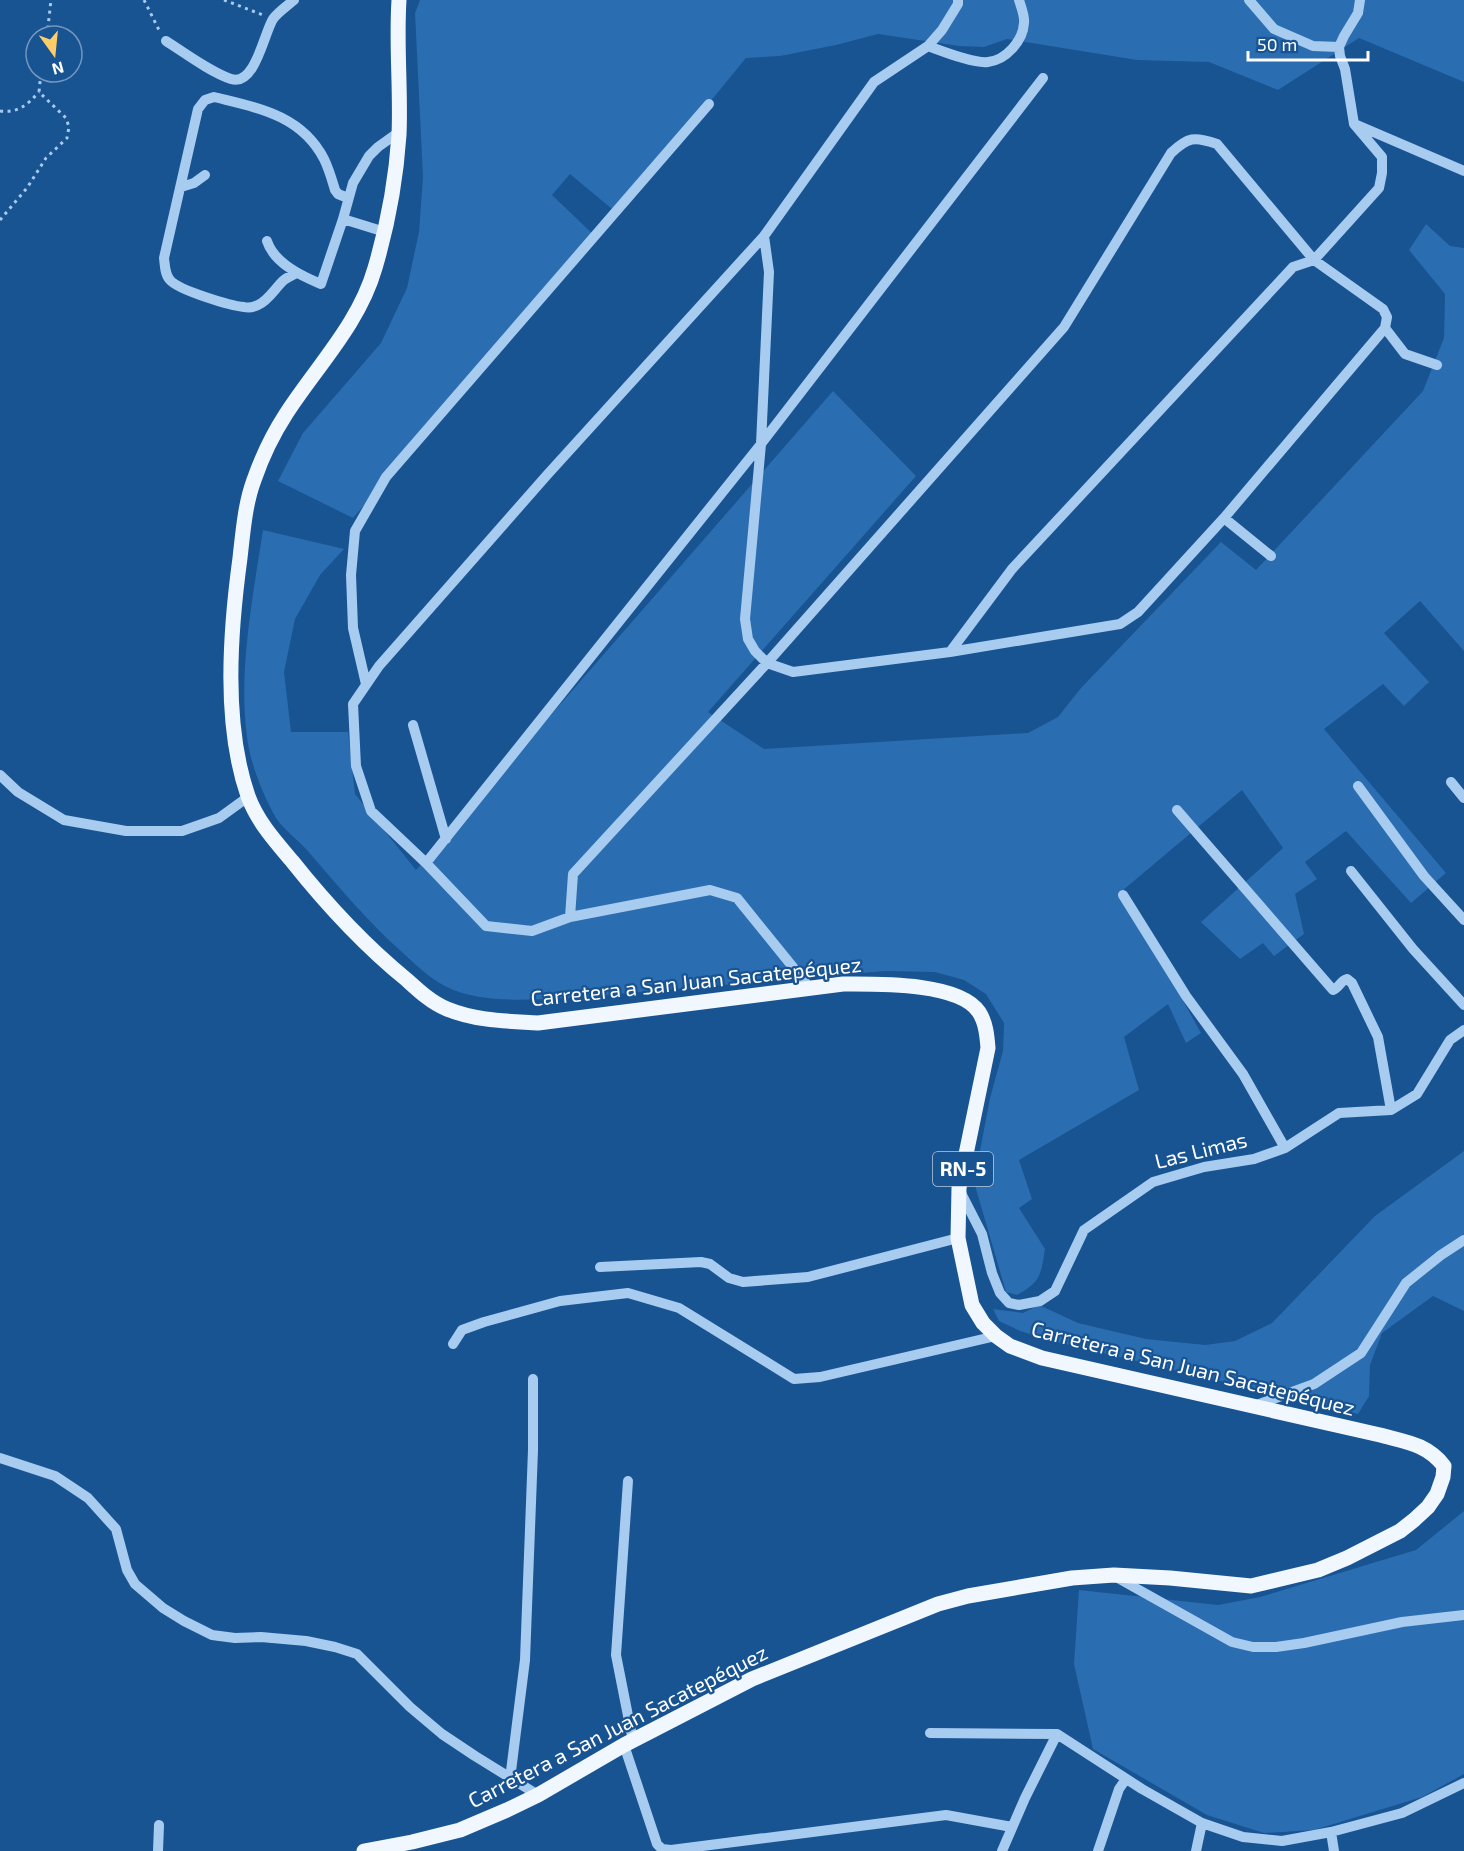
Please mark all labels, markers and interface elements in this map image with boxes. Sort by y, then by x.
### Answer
north arrow [24,24,84,84]
scale bar [1248,24,1368,62]
text: 50 m [1257,33,1297,55]
text: N [50,58,66,80]
street label: Carretera a San Juan Sacatepéquez [529,951,863,1010]
street label: Las Limas [1152,1126,1249,1173]
road number: RN-5 [933,1152,993,1186]
street label: Carretera a San Juan Sacatepéquez [1029,1315,1358,1420]
street label: Carretera a San Juan Sacatepéquez [463,1639,771,1812]

